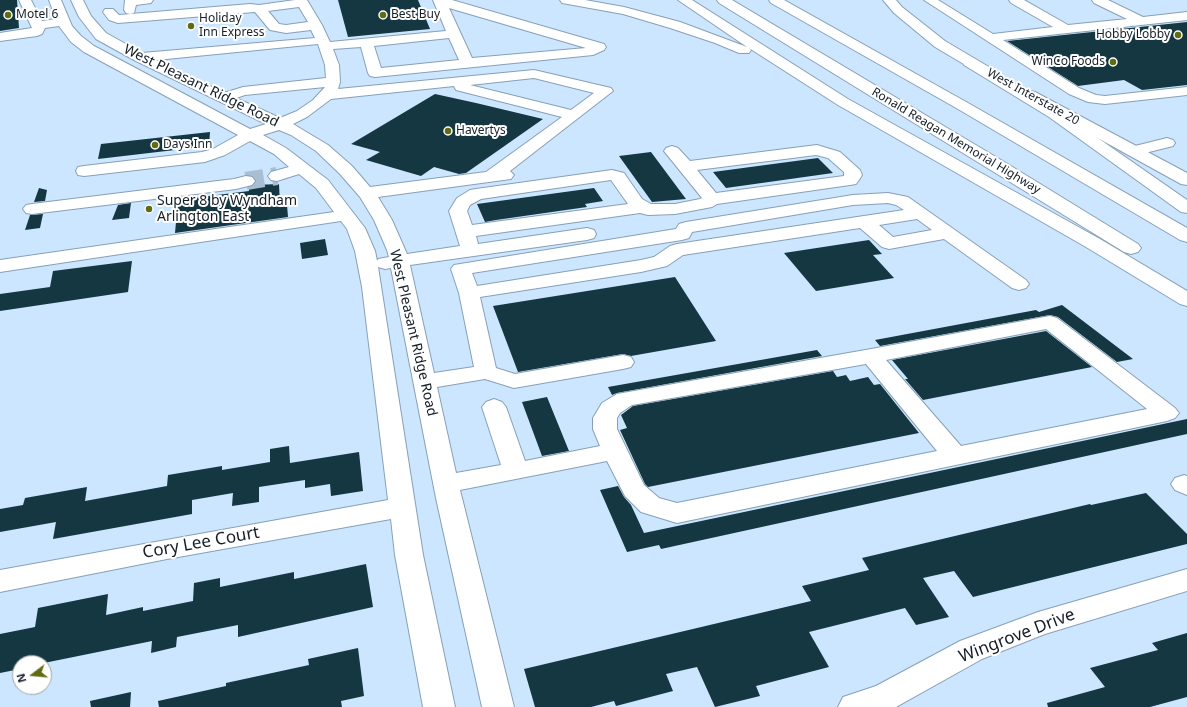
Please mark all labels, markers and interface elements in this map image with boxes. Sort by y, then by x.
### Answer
place label: Motel 6 [16,8,58,22]
place label: Best Buy [391,8,440,22]
marker: Motel 6 [3,10,13,20]
marker: Best Buy [378,10,388,20]
place label: Holiday Inn Express [199,12,264,40]
marker: Holiday Inn Express [186,21,196,31]
place label: Hobby Lobby [1096,28,1170,42]
marker: Hobby Lobby [1173,30,1183,40]
street label: West Pleasant Ridge Road [121,41,281,131]
place label: WinCo Foods [1031,55,1105,69]
marker: WinCo Foods [1108,57,1118,67]
street label: West Interstate 20 [984,66,1082,128]
street label: Ronald Reagan Memorial Highway [869,85,1043,197]
place label: Havertys [456,124,506,138]
marker: Havertys [443,126,453,136]
place label: Days Inn [163,138,212,152]
marker: Days Inn [150,140,160,150]
place label: Super 8 by Wyndham Arlington East [157,193,297,226]
marker: Super 8 by Wyndham Arlington East [144,204,154,214]
street label: West Pleasant Ridge Road [386,248,440,418]
street label: Cory Lee Court [141,523,261,563]
street label: Wingrove Drive [956,605,1078,667]
north arrow [12,655,52,695]
text: N [13,672,29,685]

